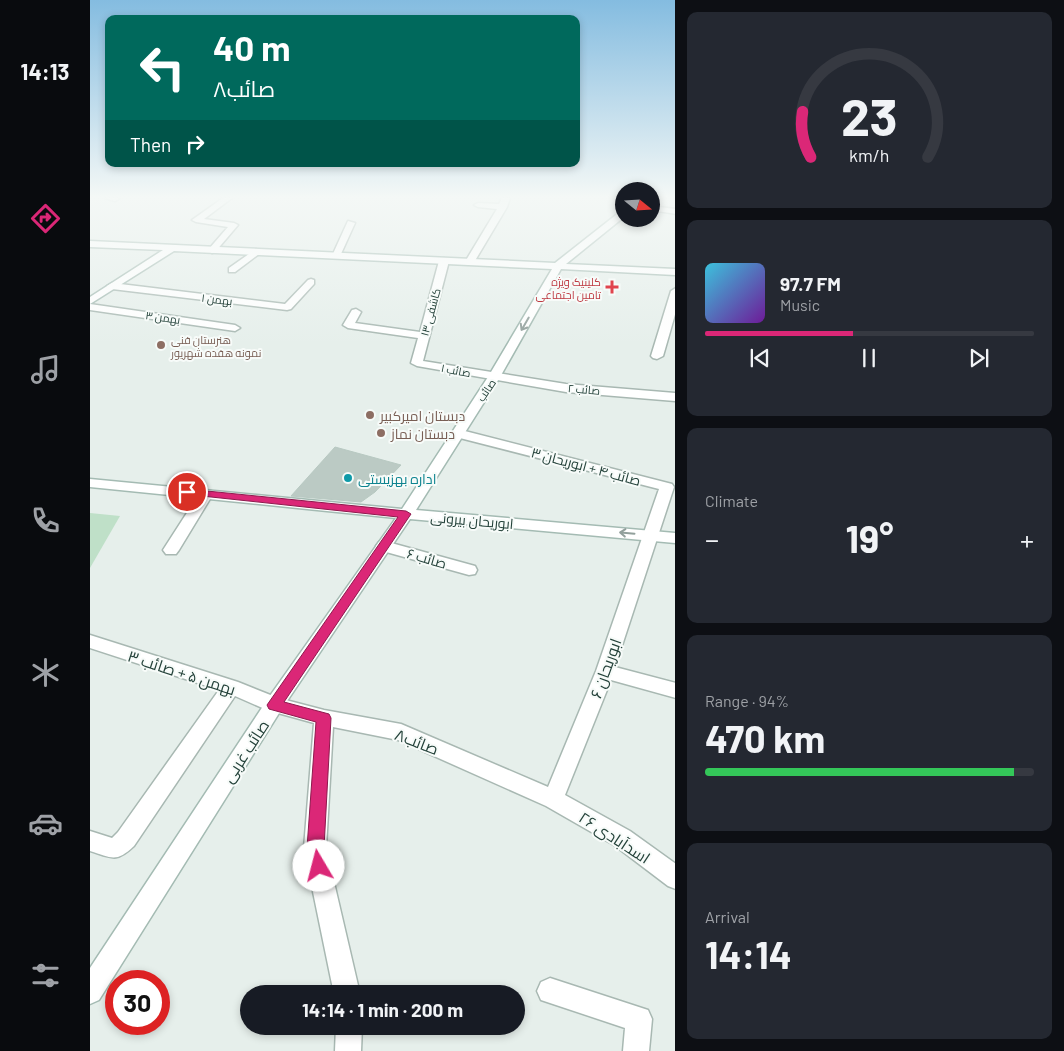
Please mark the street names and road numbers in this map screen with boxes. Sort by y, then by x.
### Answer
street label: کاشفی ۱۳ [417,287,444,338]
street label: بهمن ۱ [201,291,233,308]
street label: بهمن ۳ [145,308,181,327]
street label: صائب ۱ [440,361,472,379]
street label: صائب [474,376,498,404]
street label: صائب ۲ [567,381,601,397]
street label: صائب ۴ + ابوریحان ۳ [529,443,643,489]
street label: ابوریحان بیرونی [430,508,514,532]
street label: صائب ۶ [405,544,449,572]
street label: ابوریحان ۶ [585,636,626,701]
street label: بهمن ۵ + صائب ۳ [125,646,238,700]
street label: صائب غربی [218,716,274,787]
street label: صائب۸ [392,724,441,759]
street label: اسدآبادی ۲۶ [575,807,654,869]

